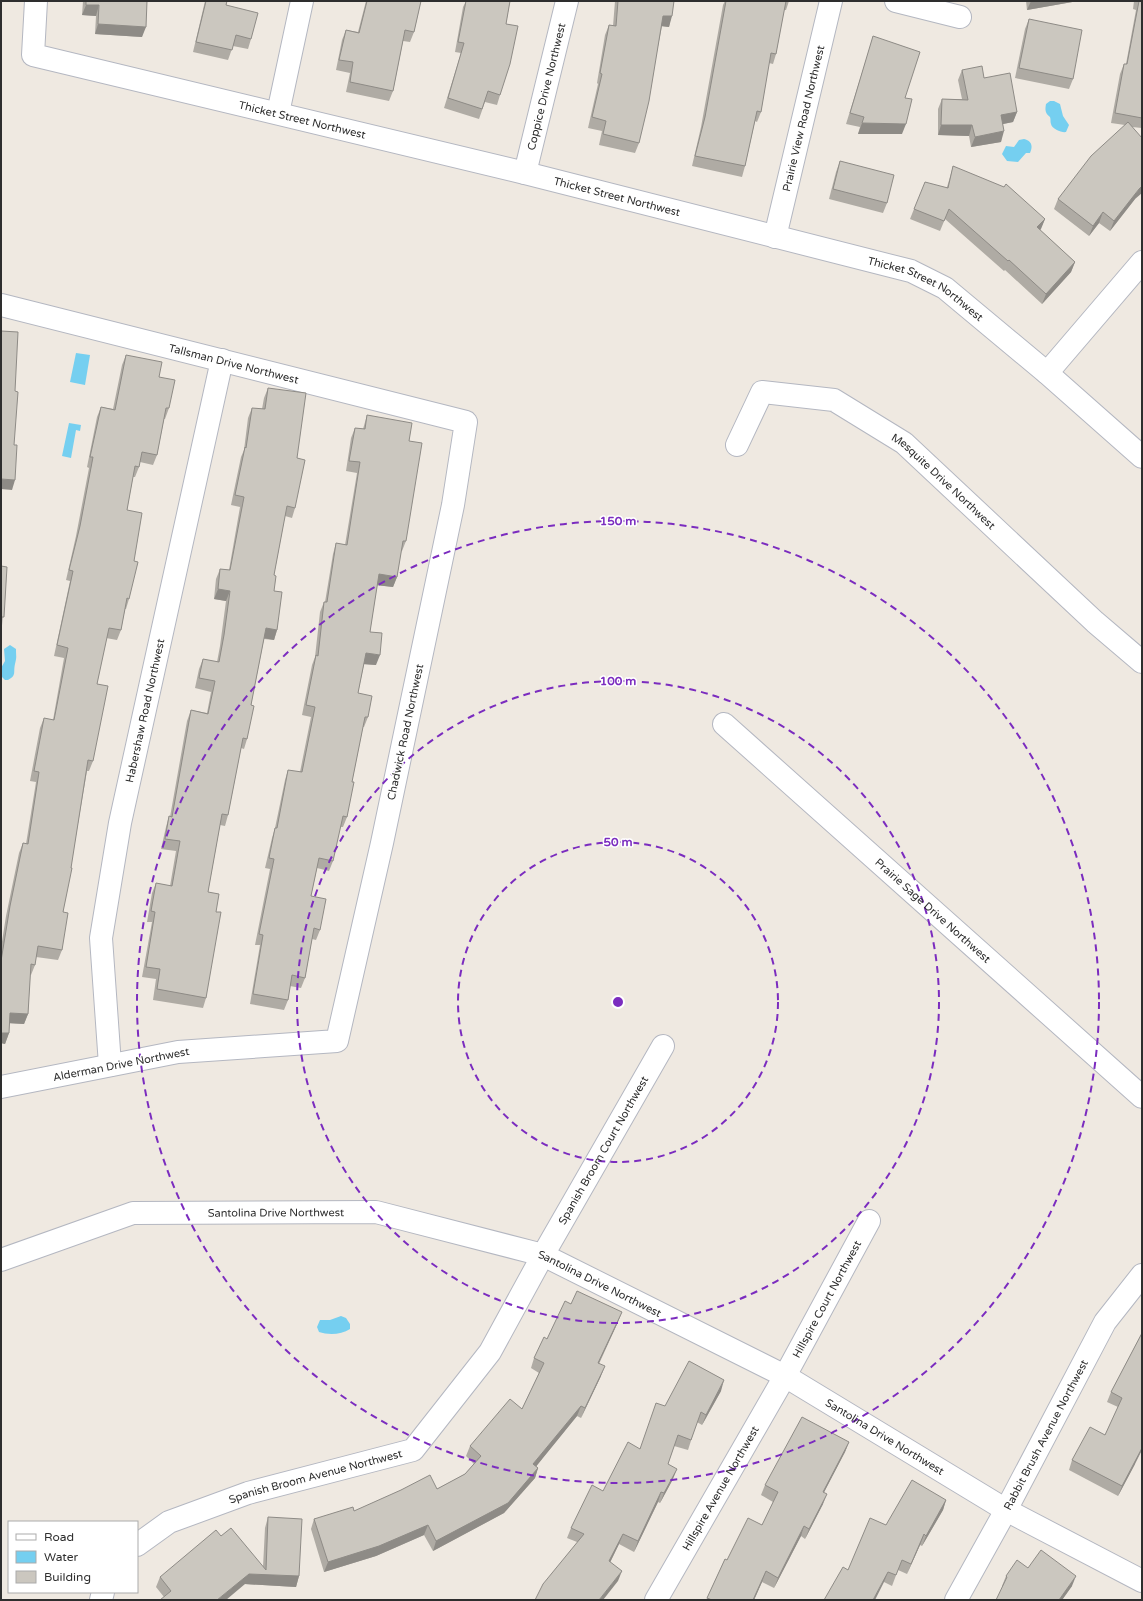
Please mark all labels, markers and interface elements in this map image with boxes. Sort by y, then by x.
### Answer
street label: Coppice Drive Northwest [525,22,568,152]
street label: Prairie View Road Northwest [780,44,827,193]
street label: Thicket Street Northwest [237,99,367,142]
street label: Thicket Street Northwest [552,175,682,219]
street label: Thicket Street Northwest [866,254,986,324]
street label: Tallsman Drive Northwest [167,341,300,387]
street label: Mesquite Drive Northwest [889,431,998,532]
text: 150 m [600,514,636,528]
street label: Habershaw Road Northwest [123,638,167,784]
street label: Chadwick Road Northwest [385,663,426,801]
text: 100 m [600,674,636,688]
text: 50 m [603,835,633,849]
street label: Prairie Sage Drive Northwest [872,856,993,966]
centre of rings [611,995,625,1009]
street label: Alderman Drive Northwest [52,1045,190,1084]
street label: Spanish Broom Court Northwest [556,1074,651,1227]
street label: Santolina Drive Northwest [208,1206,344,1220]
street label: Hillspire Court Northwest [790,1238,864,1360]
street label: Santolina Drive Northwest [537,1248,663,1320]
street label: Rabbit Brush Avenue Northwest [1001,1358,1091,1512]
street label: Santolina Drive Northwest [823,1396,946,1478]
street label: Hillspire Avenue Northwest [680,1424,762,1553]
street label: Spanish Broom Avenue Northwest [227,1447,404,1507]
legend [8,1521,138,1593]
text: Road [44,1530,74,1544]
text: Water [44,1550,79,1564]
text: Building [44,1570,91,1584]

